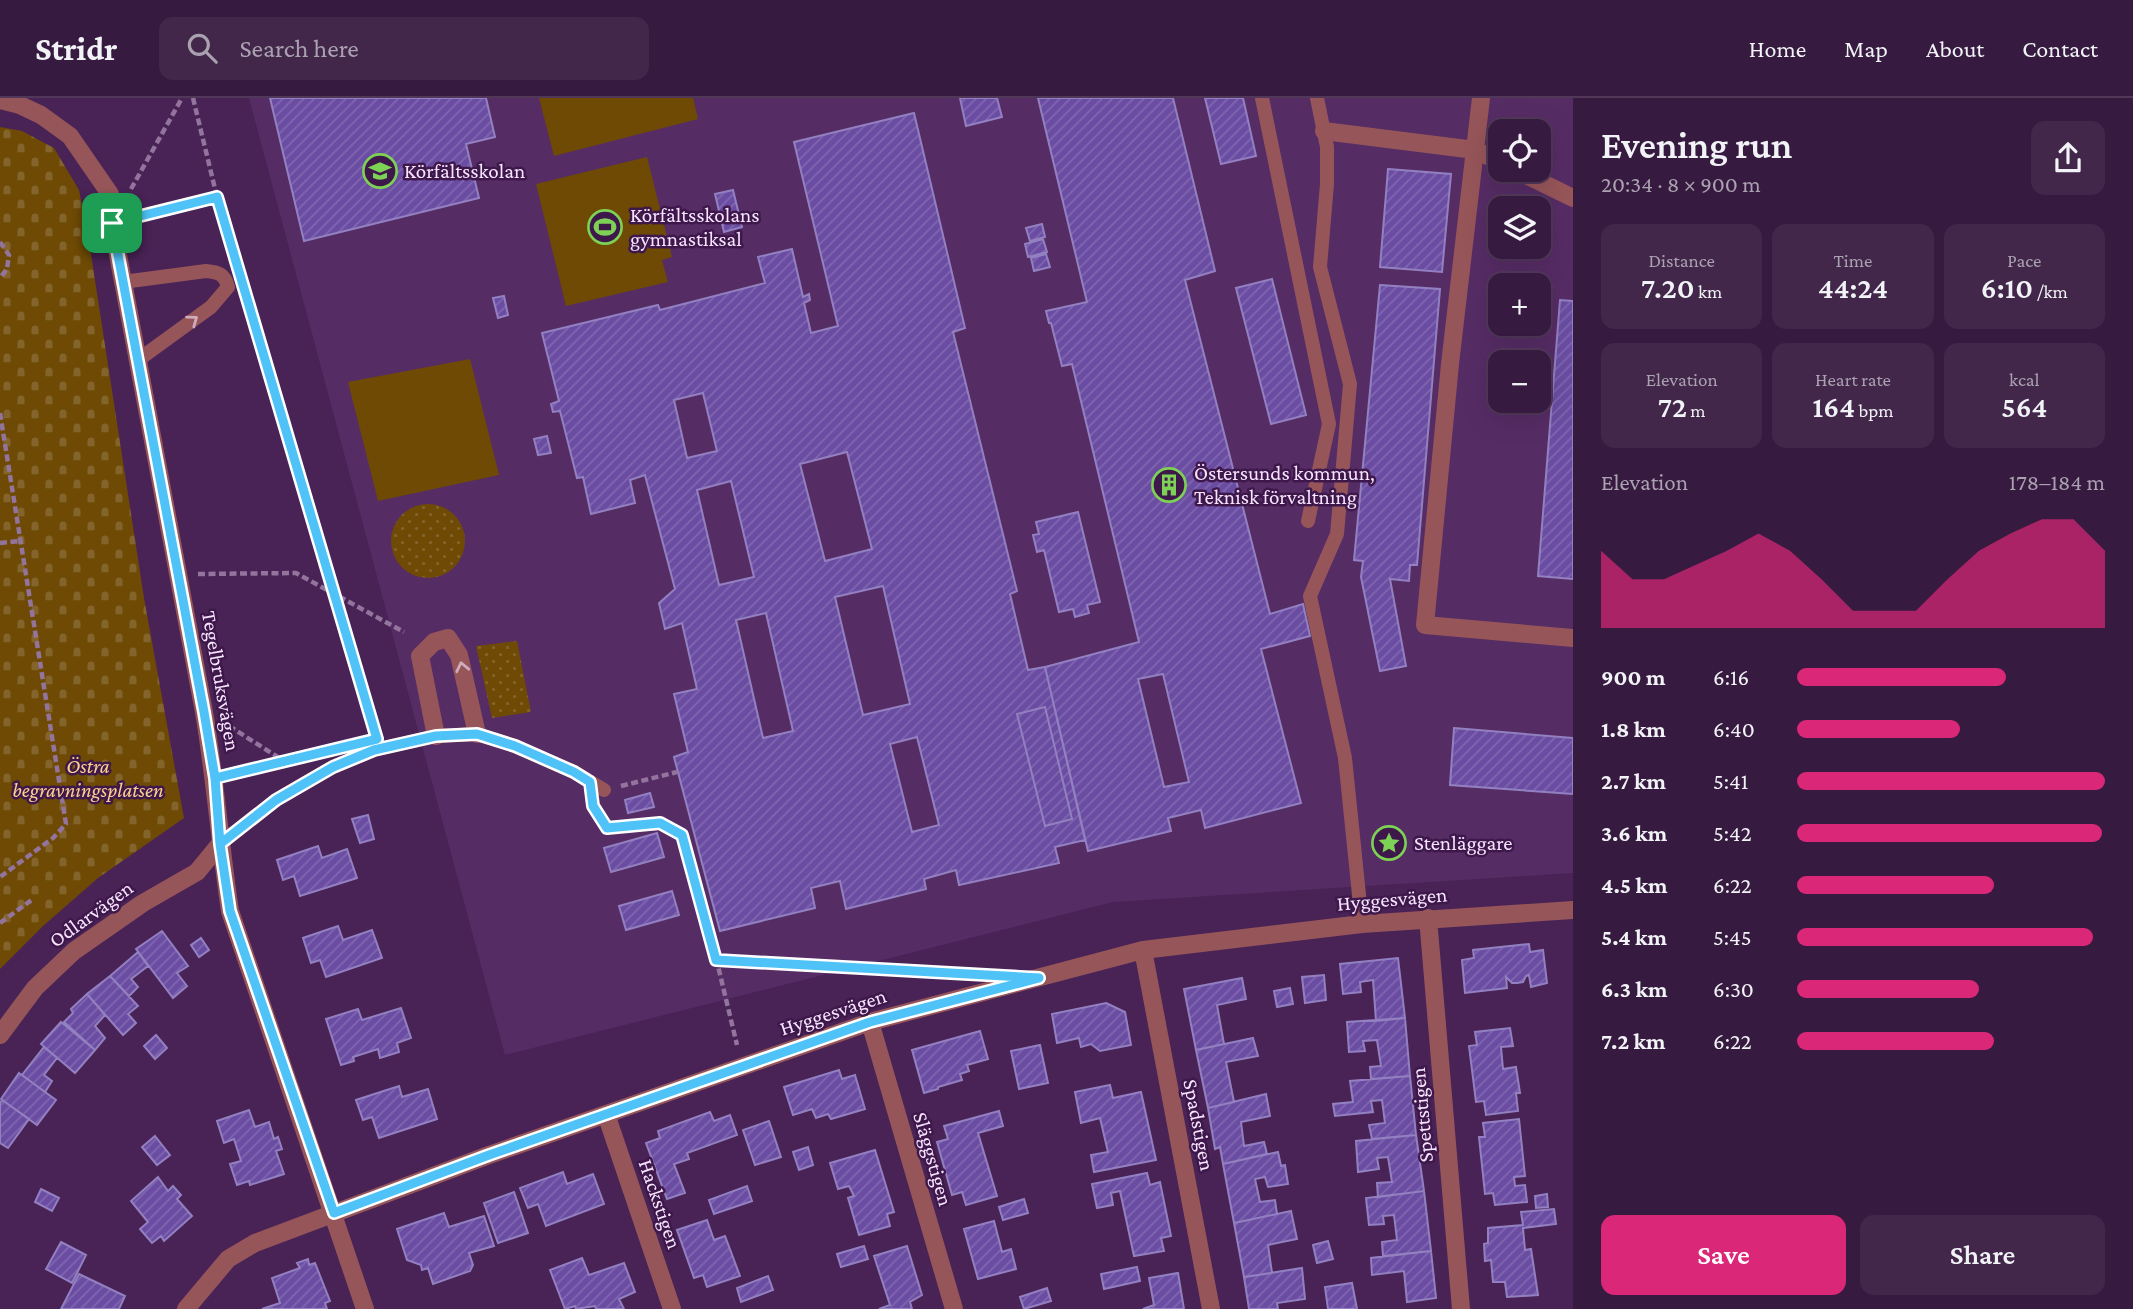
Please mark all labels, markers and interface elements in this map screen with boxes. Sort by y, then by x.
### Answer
search box [159,17,649,80]
icon: search [183,29,221,67]
text: Stridr [35,30,117,67]
text: Search here [239,34,359,63]
text: Home [1749,35,1806,62]
text: Map [1844,35,1888,62]
text: About [1926,35,1984,62]
text: Contact [2022,35,2098,62]
map controls [1488,119,1551,413]
button: locate [1488,119,1551,182]
button: share [2031,121,2105,195]
text: Evening run [1601,124,1792,166]
school or university icon: Körfältsskolan [361,152,399,190]
place label: Körfältsskolan [404,159,525,183]
text: 20:34 · 8 × 900 m [1601,171,1761,197]
pin [82,193,142,253]
button: layers [1488,196,1551,259]
place label: Körfältsskolans gymnastiksal [630,203,759,251]
icon: arrive [93,204,131,242]
sports icon: Körfältsskolans gymnastiksal [586,208,624,246]
text: Distance [1648,250,1715,271]
text: Time [1834,250,1872,271]
text: Pace [2007,250,2041,271]
text: 7.20 [1641,271,1694,304]
text: 44:24 [1818,271,1888,304]
text: 6:10 [1981,271,2033,304]
button: + [1488,273,1551,336]
text: km [1694,281,1722,302]
text: /km [2033,281,2068,302]
one-way arrow [185,316,198,328]
button: − [1488,350,1551,413]
text: Elevation [1646,369,1718,390]
text: Heart rate [1815,369,1891,390]
text: kcal [2009,369,2040,390]
text: 72 [1658,390,1687,423]
text: 164 [1812,390,1855,423]
text: 564 [2001,390,2047,423]
text: m [1687,400,1706,421]
text: bpm [1855,400,1894,421]
place label: Östersunds kommun, Teknisk förvaltning [1194,461,1375,509]
building icon: Östersunds kommun, Teknisk förvaltning [1150,466,1188,504]
text: Elevation [1601,469,1688,495]
text: 178–184 m [2009,469,2105,495]
street label: Tegelbruksvägen [197,609,245,753]
one-way arrow [456,662,470,674]
text: 900 m [1601,664,1665,690]
text: 6:16 [1713,664,1749,690]
text: 1.8 km [1601,716,1666,742]
text: 6:40 [1713,716,1755,742]
park label: Östra begravningsplatsen [12,754,164,802]
text: 2.7 km [1601,768,1666,794]
text: 5:41 [1713,768,1749,794]
text: 3.6 km [1601,820,1667,846]
text: 5:42 [1713,820,1752,846]
place icon: Stenläggare [1370,824,1408,862]
place label: Stenläggare [1414,831,1513,855]
text: 4.5 km [1601,872,1667,898]
text: 6:22 [1713,872,1752,898]
street label: Odlarvägen [44,876,138,952]
street label: Hyggesvägen [1336,882,1448,916]
text: 5.4 km [1601,924,1667,950]
text: 5:45 [1713,924,1752,950]
text: 6.3 km [1601,976,1667,1002]
text: 6:30 [1713,976,1754,1002]
street label: Hyggesvägen [777,983,889,1041]
text: 7.2 km [1601,1028,1666,1054]
text: 6:22 [1713,1028,1752,1054]
street label: Spettstigen [1406,1067,1438,1163]
street label: Spadstigen [1178,1077,1220,1173]
street label: Släggstigen [908,1109,958,1209]
street label: Hackstigen [633,1156,687,1252]
button: Save [1601,1215,1846,1295]
button: Share [1860,1215,2105,1295]

